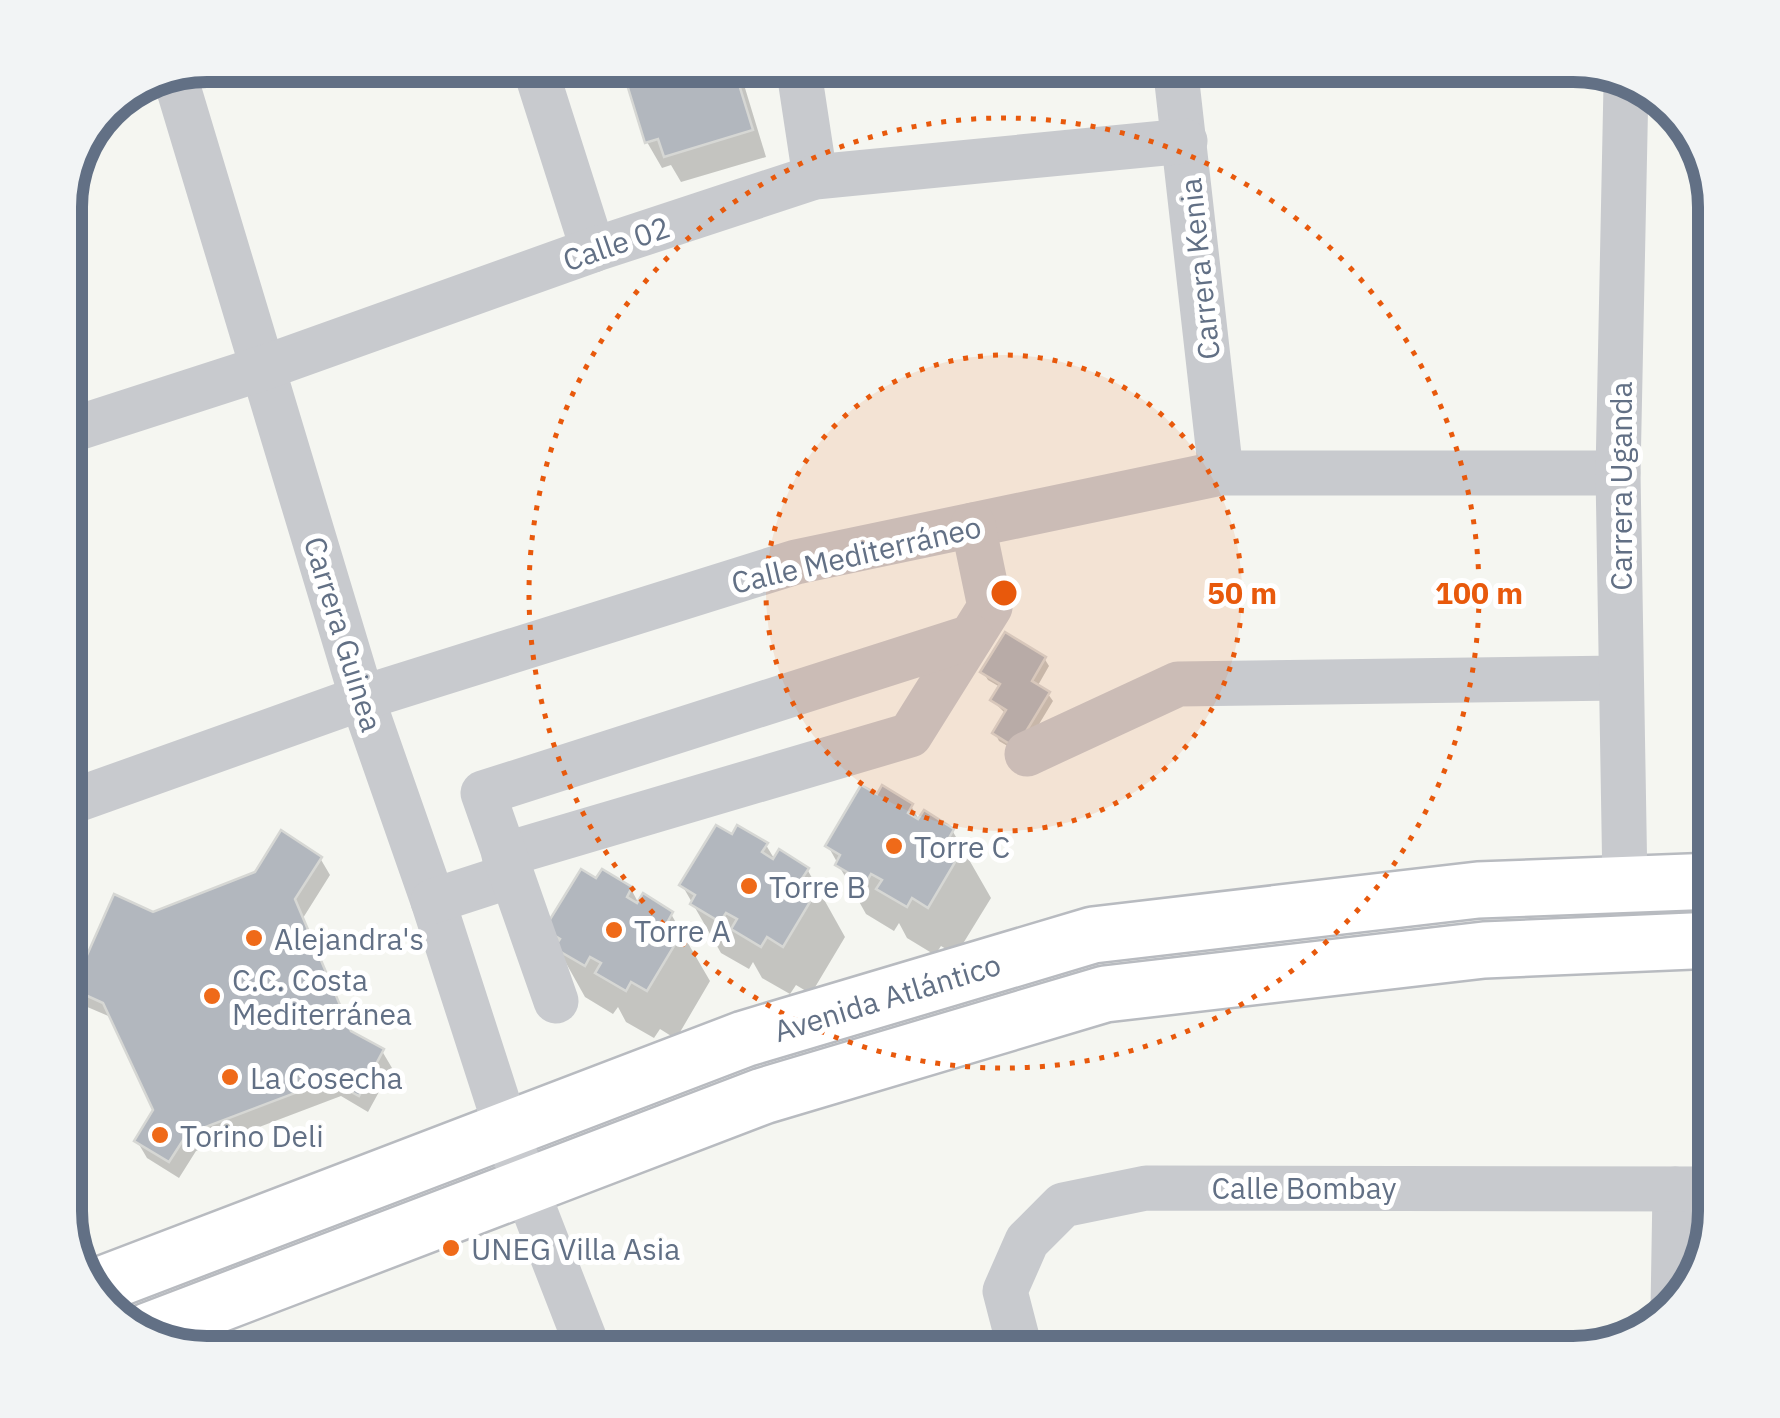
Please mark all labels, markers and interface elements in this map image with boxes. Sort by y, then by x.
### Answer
street label: Carrera Kenia [1170,176,1228,362]
street label: Calle 02 [557,207,675,279]
street label: Carrera Uganda [1601,381,1640,591]
street label: Calle Mediterráneo [727,506,985,602]
street label: Carrera Guinea [296,532,392,736]
text: 50 m [1207,573,1277,612]
text: 100 m [1435,573,1523,612]
centre of rings [986,575,1022,611]
place label: Torre C [914,827,1010,866]
marker: Torre C [883,835,905,857]
place label: Torre B [769,867,866,906]
marker: Torre B [738,875,760,897]
place label: Torre A [634,911,731,950]
place label: Alejandra's [274,919,424,958]
marker: Torre A [603,919,625,941]
marker: Alejandra's [243,927,265,949]
street label: Avenida Atlántico [769,944,1005,1050]
place label: C.C. Costa Mediterránea [232,960,412,1033]
marker: C.C. Costa Mediterránea [201,985,223,1007]
place label: La Cosecha [250,1058,403,1097]
marker: La Cosecha [219,1066,241,1088]
place label: Torino Deli [180,1116,324,1155]
marker: Torino Deli [149,1124,171,1146]
street label: Calle Bombay [1211,1168,1397,1207]
place label: UNEG Villa Asia [471,1229,680,1268]
marker: UNEG Villa Asia [440,1237,462,1259]

